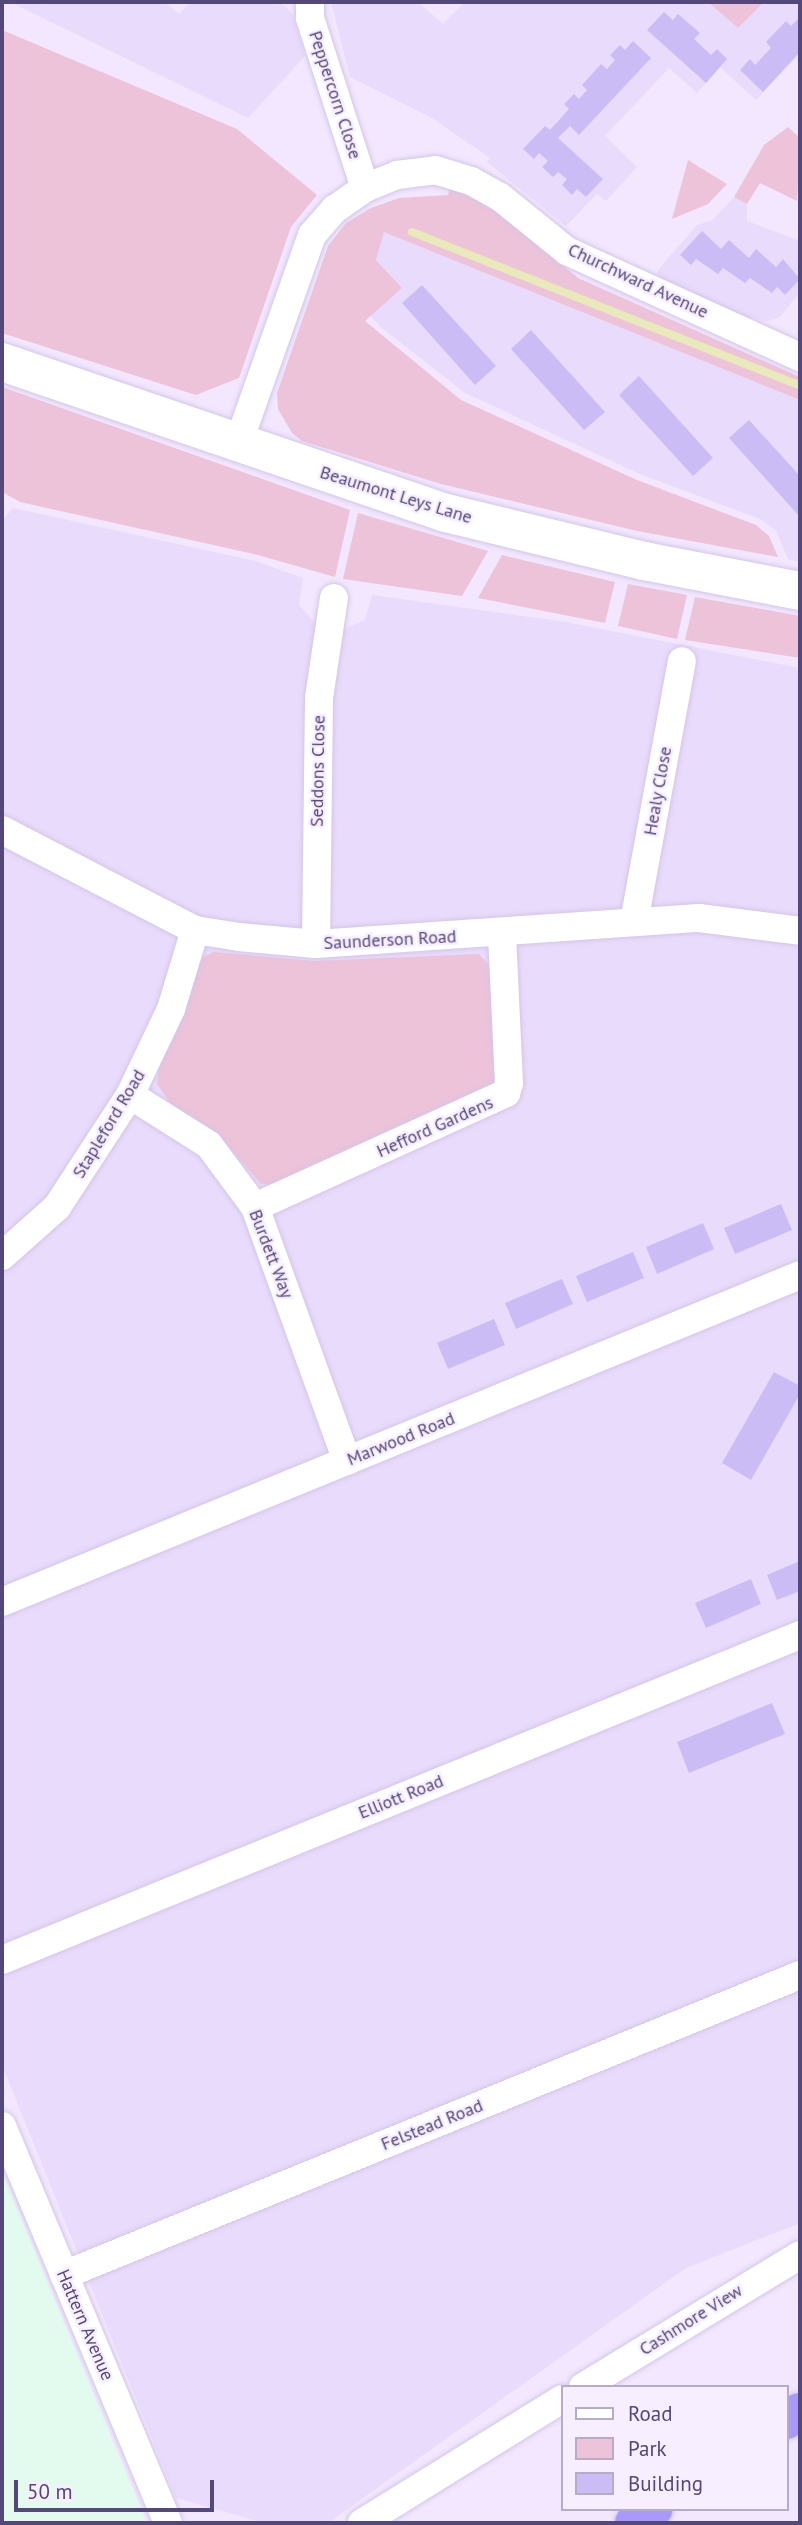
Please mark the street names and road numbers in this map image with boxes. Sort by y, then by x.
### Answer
street label: Peppercorn Close [304,28,366,162]
street label: Churchward Avenue [564,239,712,323]
street label: Beaumont Leys Lane [317,462,475,528]
street label: Seddons Close [306,715,330,827]
street label: Healy Close [640,745,676,837]
street label: Saunderson Road [323,926,457,954]
street label: Stapleford Road [68,1066,150,1182]
street label: Hefford Gardens [373,1092,497,1162]
street label: Burdett Way [244,1206,298,1302]
street label: Marwood Road [344,1408,458,1470]
street label: Elliott Road [355,1770,447,1824]
street label: Felstead Road [378,2095,486,2155]
street label: Hattern Avenue [52,2266,118,2384]
street label: Cashmore View [635,2280,747,2360]

